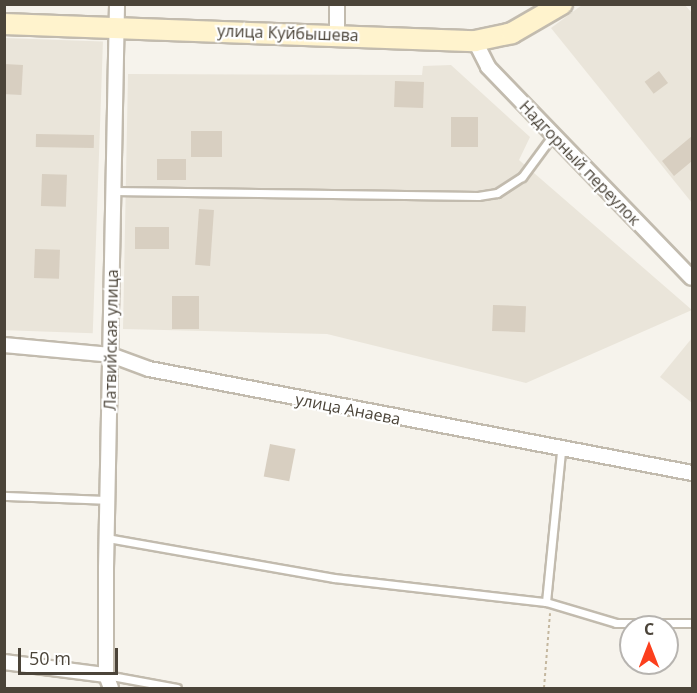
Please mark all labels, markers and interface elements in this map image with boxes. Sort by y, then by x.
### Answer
street label: улица Куйбышева [217,21,359,45]
street label: Надгорный переулок [516,97,644,229]
street label: Латвийская улица [100,269,122,411]
street label: улица Анаева [294,389,402,429]
north arrow [619,615,679,675]
text: С [644,618,654,640]
scale bar [21,636,122,674]
text: 50 m [29,646,71,670]

